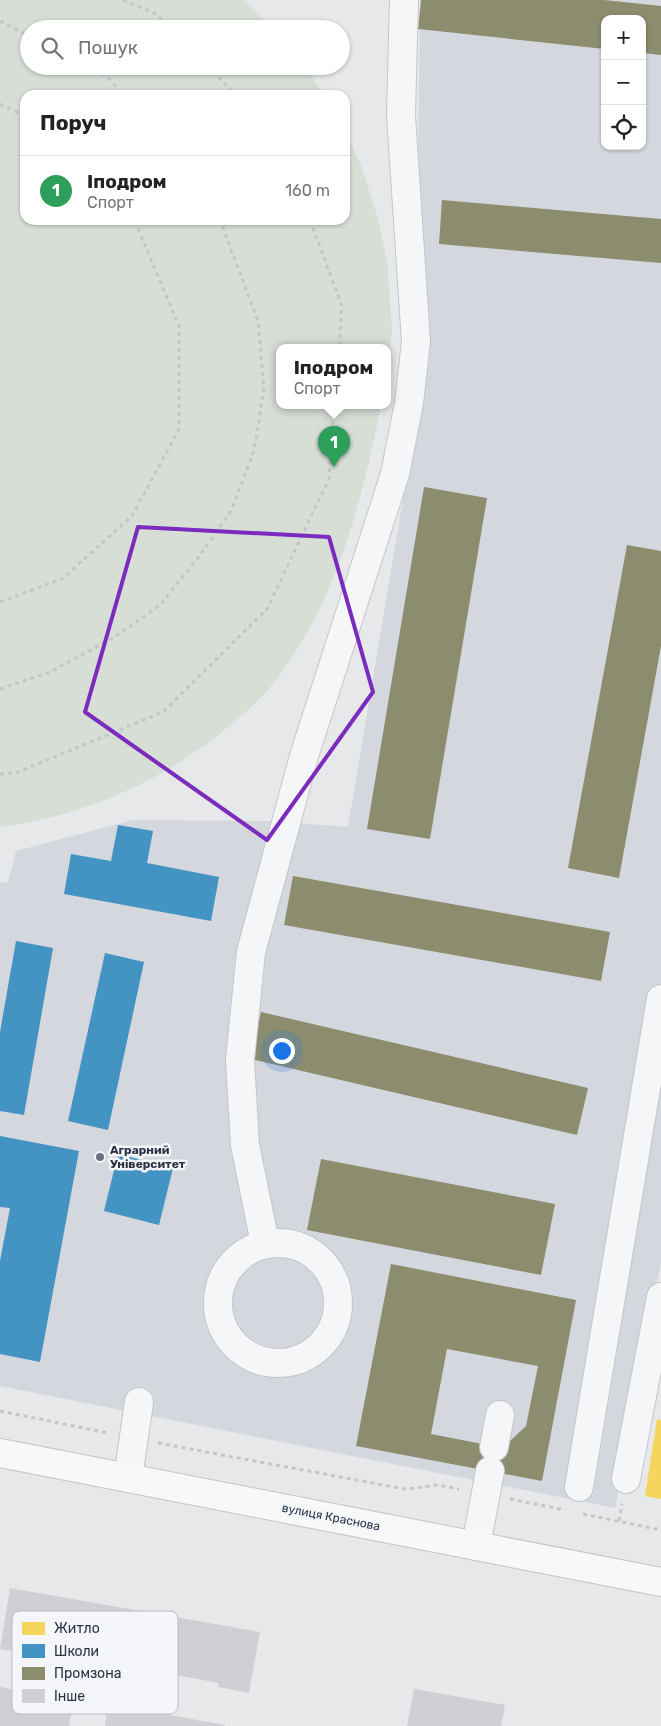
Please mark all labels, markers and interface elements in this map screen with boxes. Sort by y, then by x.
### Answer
map controls [601,15,646,150]
button: + [601,15,646,60]
search box [20,20,350,75]
icon: search [38,34,66,62]
text: Пошук [78,36,138,59]
button: − [601,60,646,105]
button: locate [601,105,646,150]
text: Поруч [40,110,106,135]
text: Іподром [87,170,167,193]
text: 1 [52,181,60,200]
text: 160 m [285,181,330,200]
text: Спорт [87,193,134,212]
popup [276,344,391,409]
text: Іподром [294,356,373,379]
text: Спорт [294,379,341,398]
pin: 1 [318,426,350,467]
your location [269,1038,295,1064]
place label: Аграрний Університет [110,1143,186,1171]
marker: Аграрний Університет [94,1151,106,1163]
street label: вулиця Краснова [281,1501,381,1533]
legend [12,1611,178,1714]
text: Житло [54,1620,100,1637]
text: Школи [54,1643,99,1660]
text: Промзона [54,1665,121,1682]
text: Інше [54,1688,85,1705]

